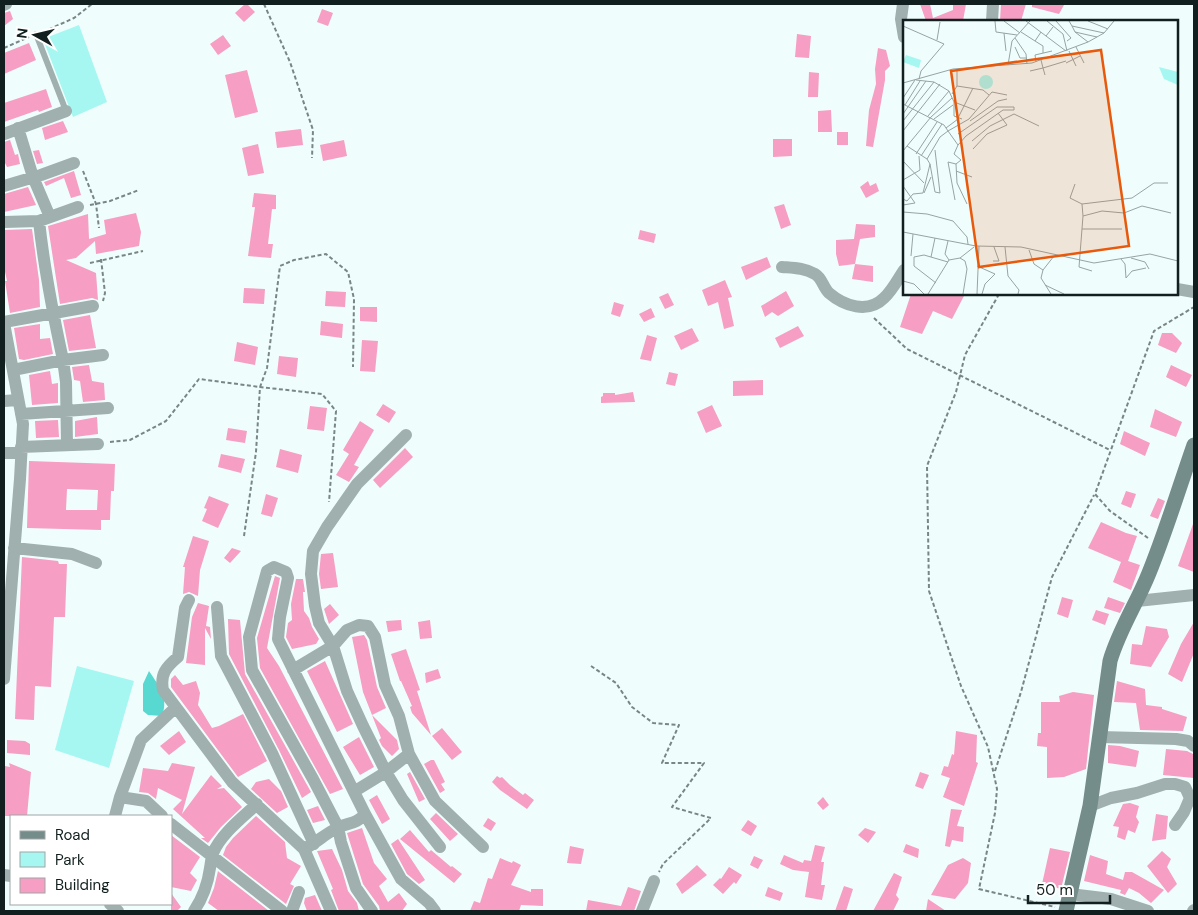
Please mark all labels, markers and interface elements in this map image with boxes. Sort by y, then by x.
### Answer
north arrow [10,10,60,60]
inset map [903,20,1178,295]
text: N [13,27,32,40]
legend [10,815,172,905]
text: Road [55,825,90,845]
text: Park [55,850,85,870]
scale bar [1028,872,1110,904]
text: Building [55,875,110,895]
text: 50 m [1036,880,1073,900]

